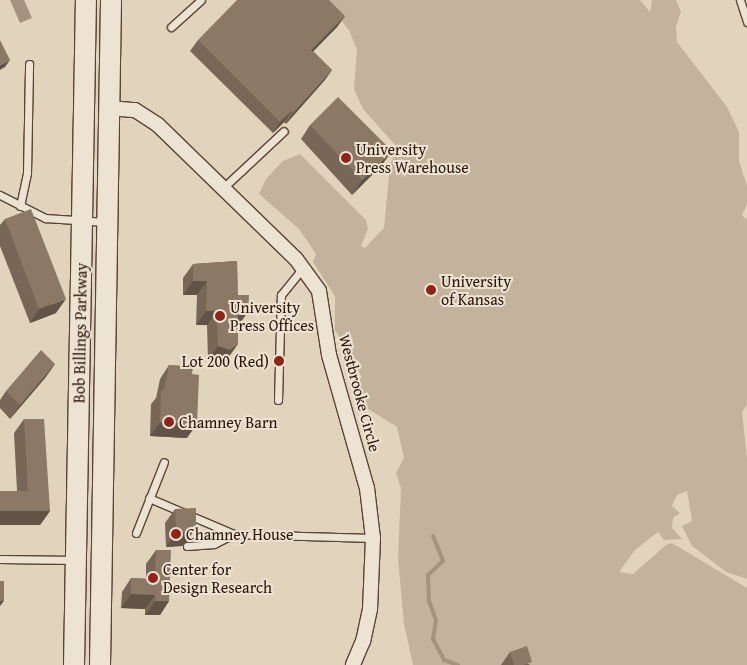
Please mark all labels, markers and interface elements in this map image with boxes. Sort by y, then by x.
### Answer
place label: University Press Warehouse [356,139,469,177]
marker: University Press Warehouse [340,152,352,164]
street label: Bob Billings Parkway [69,263,91,403]
place label: University of Kansas [441,271,511,309]
marker: University of Kansas [425,284,437,296]
place label: University Press Offices [230,297,314,335]
marker: University Press Offices [214,310,226,322]
street label: Westbrooke Circle [335,332,385,454]
place label: Lot 200 (Red) [182,351,269,371]
marker: Lot 200 (Red) [273,355,285,367]
place label: Chamney Barn [179,412,278,432]
marker: Chamney Barn [163,416,175,428]
place label: Chamney House [186,524,294,544]
marker: Chamney House [170,528,182,540]
place label: Center for Design Research [163,559,272,597]
marker: Center for Design Research [147,572,159,584]

